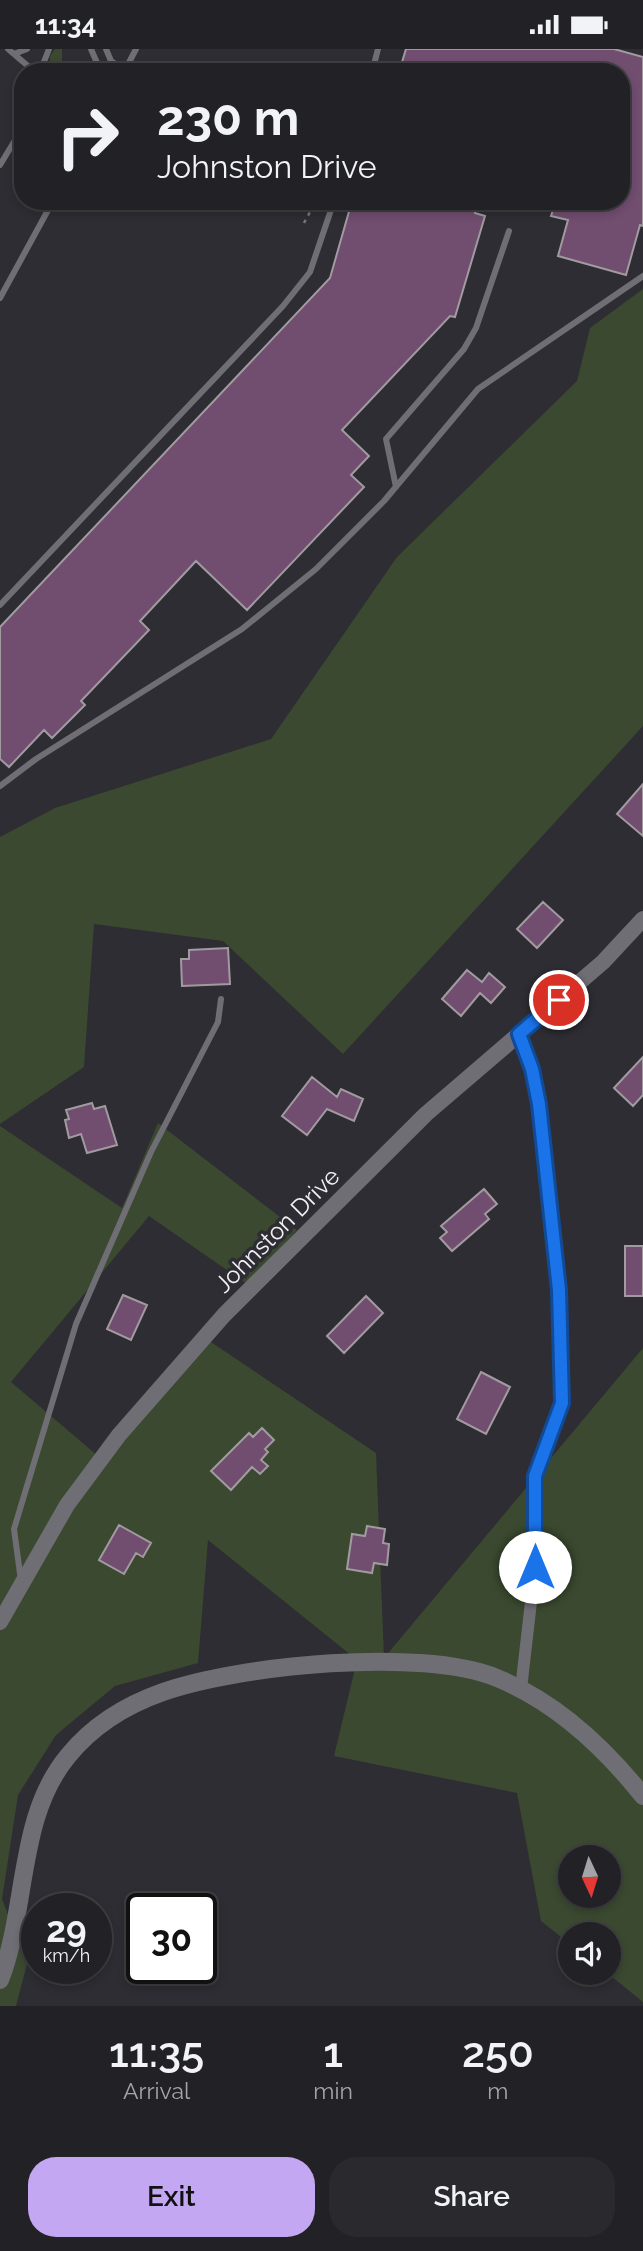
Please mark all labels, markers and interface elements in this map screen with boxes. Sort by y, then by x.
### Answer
text: 11:34 [35,10,96,40]
text: 230 m [157,89,299,146]
icon: right [42,91,133,182]
text: Johnston Drive [157,148,377,185]
pin [529,970,589,1030]
icon: arrive [540,981,578,1019]
street label: Johnston Drive [209,1162,345,1298]
position arrow [498,1530,572,1604]
north arrow [558,1845,621,1907]
map controls [558,1845,621,1985]
speed limit sign: 30 [126,1893,217,1984]
text: 29 [46,1909,87,1950]
button: sound [558,1922,621,1985]
text: km/h [43,1945,90,1966]
text: 11:35 [109,2028,204,2077]
text: 1 [323,2028,343,2077]
text: 250 [462,2028,534,2077]
text: Arrival [123,2077,190,2104]
text: min [313,2077,353,2104]
text: m [487,2077,508,2104]
button: Exit [28,2157,315,2237]
button: Share [329,2157,615,2237]

